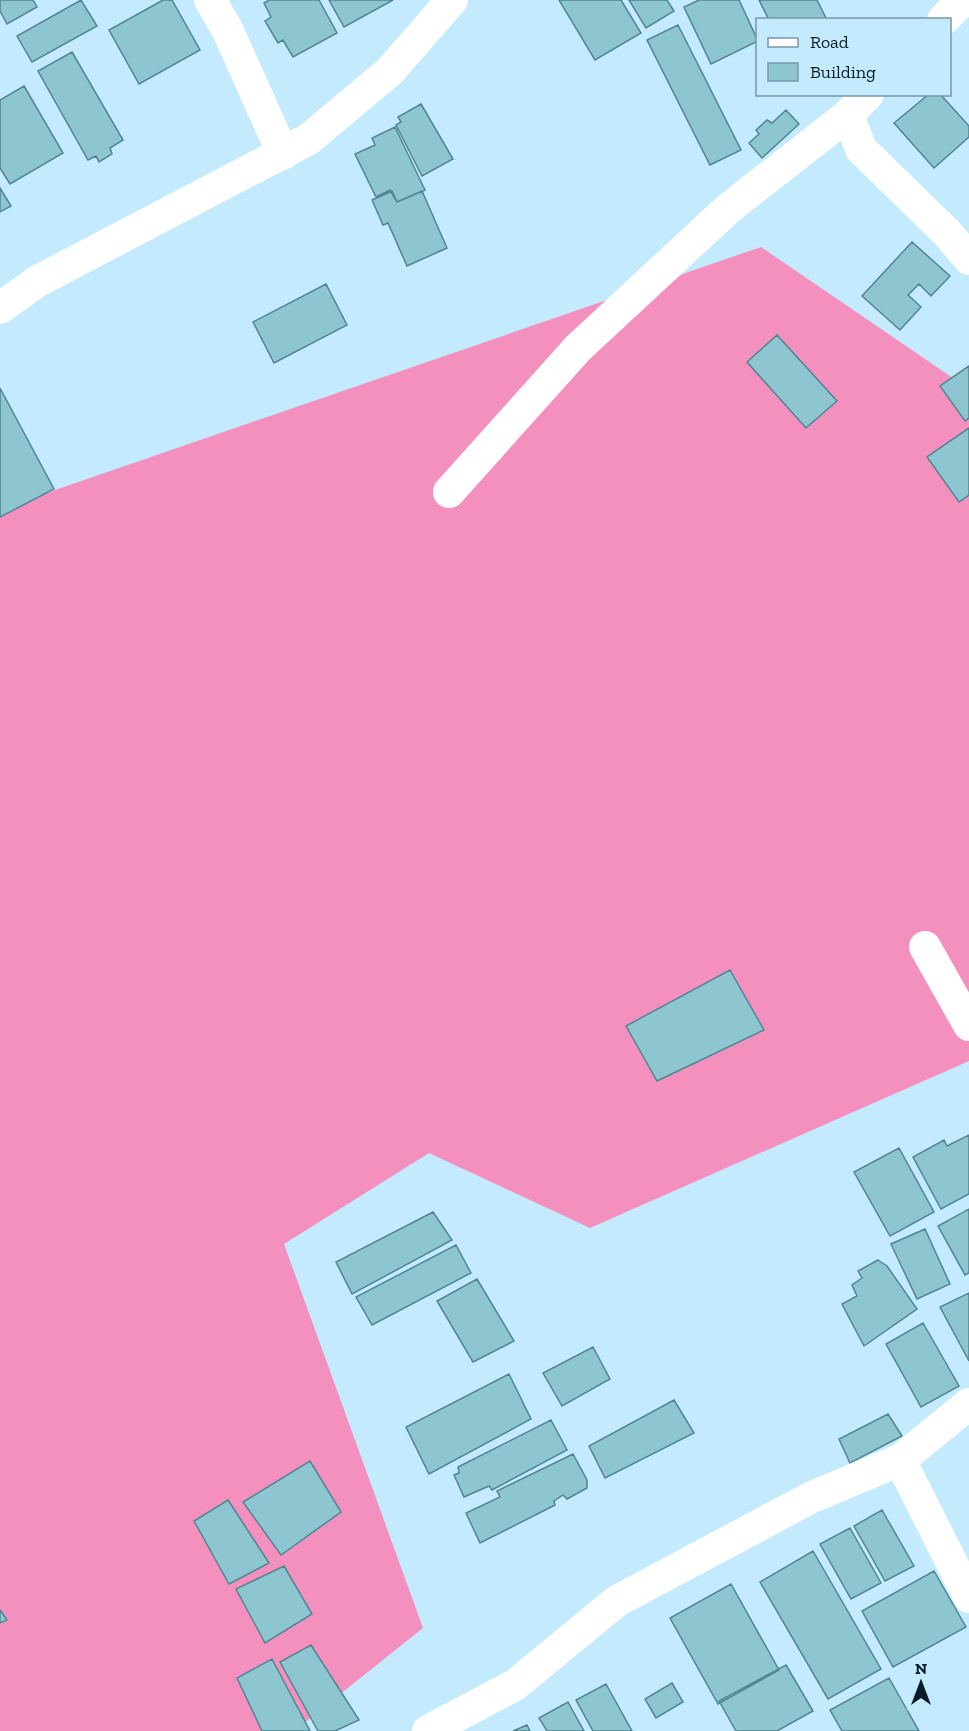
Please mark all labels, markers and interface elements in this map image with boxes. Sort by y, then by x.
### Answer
legend [756,18,951,96]
text: Road [810,31,849,53]
text: Building [810,61,876,83]
north arrow [891,1653,951,1713]
text: N [915,1659,927,1678]

